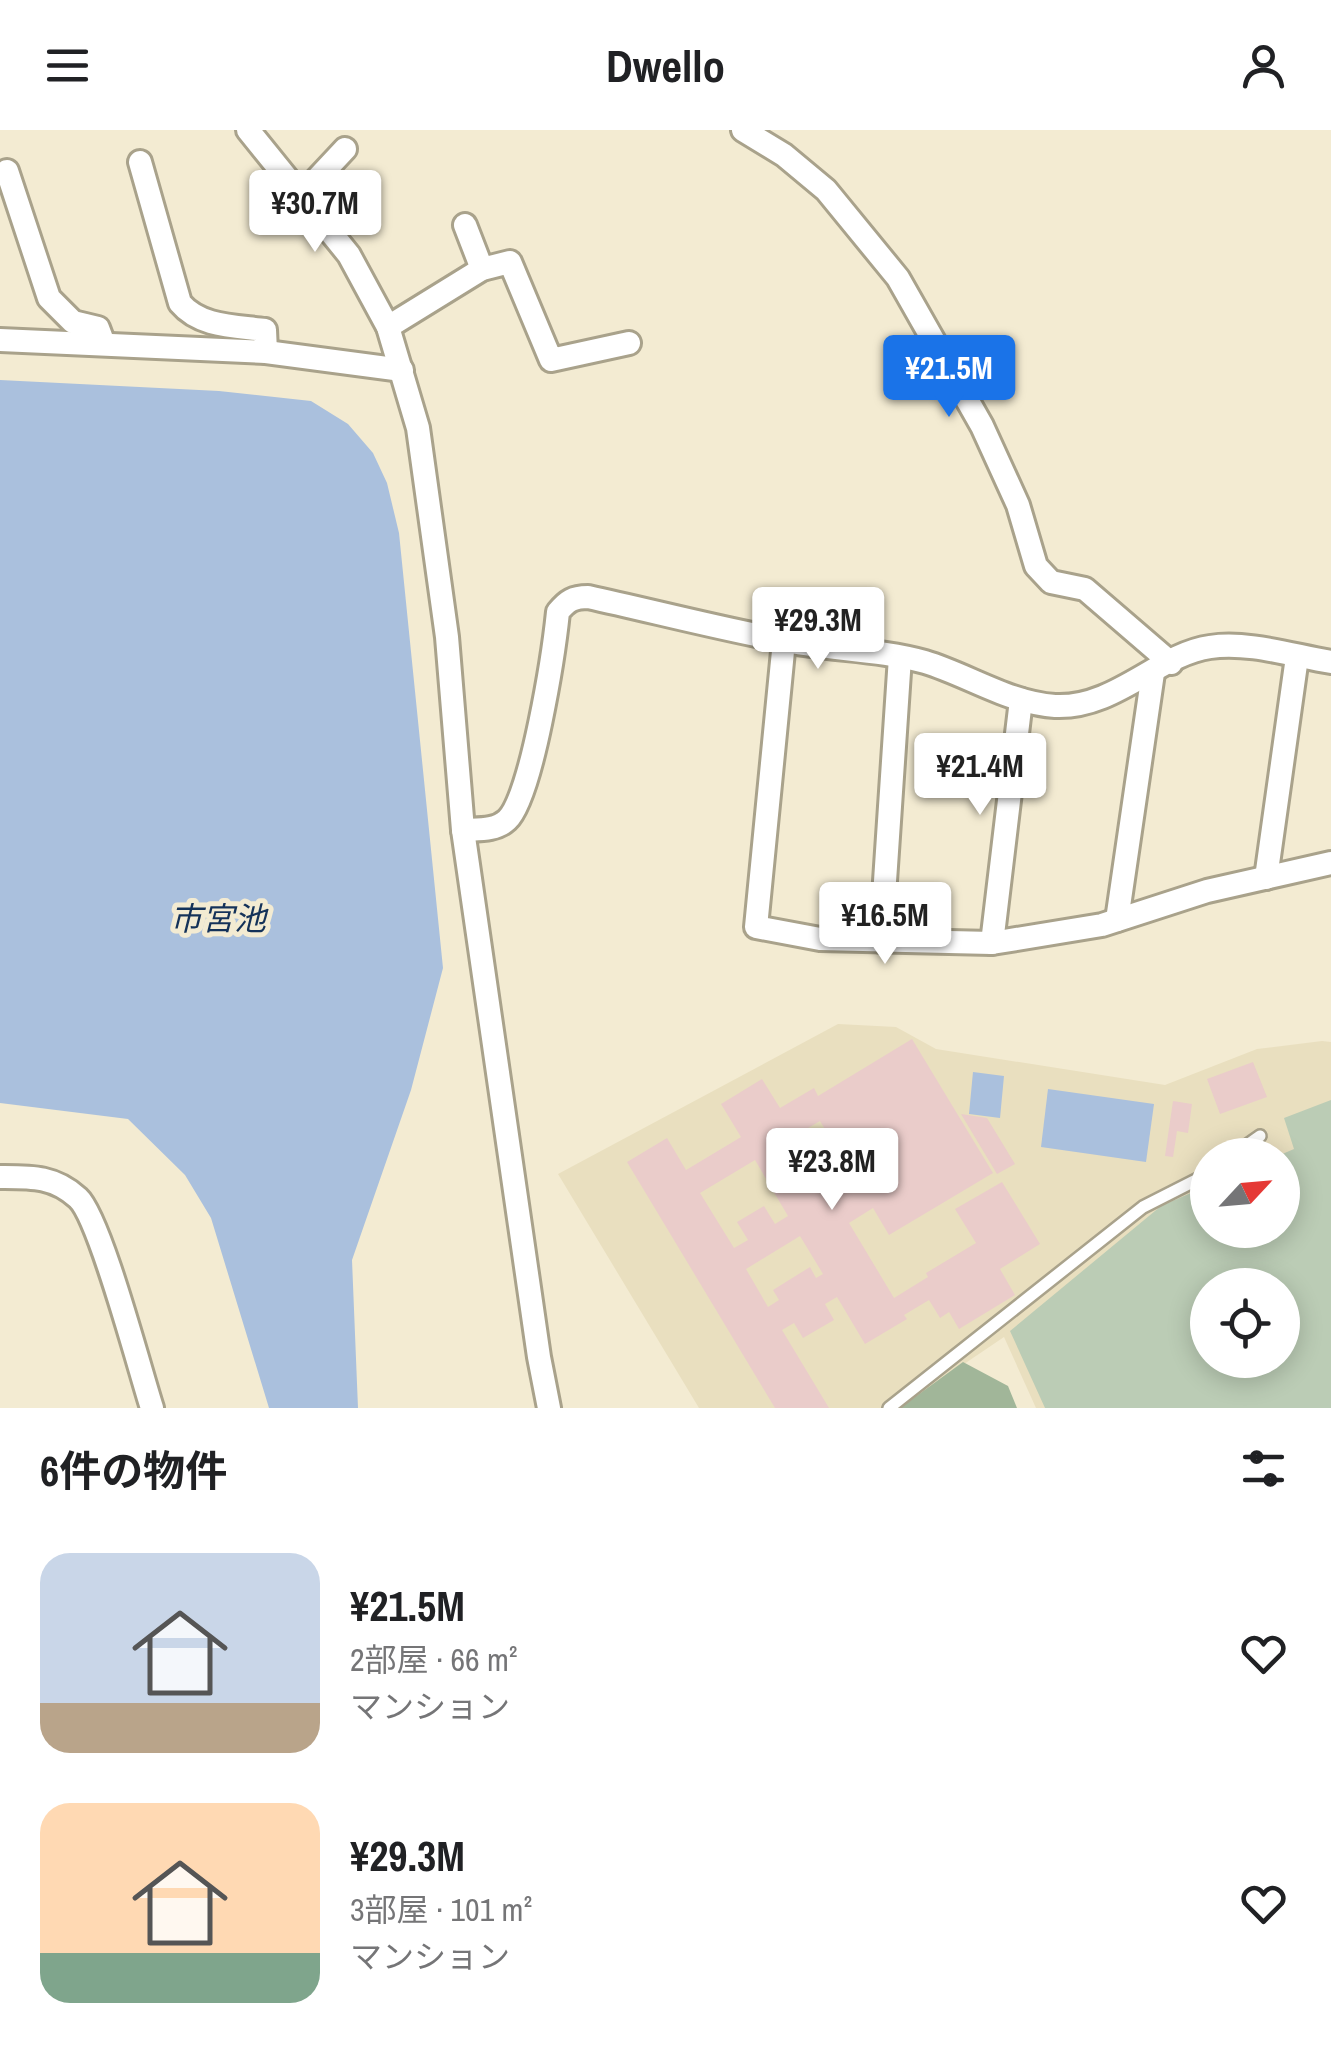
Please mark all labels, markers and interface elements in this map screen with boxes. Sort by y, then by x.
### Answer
text: Dwello [606,35,725,96]
icon: menu [40,38,95,93]
icon: person [1236,38,1291,93]
pin: ¥30.7M [234,170,396,255]
text: ¥30.7M [271,181,359,224]
pin: ¥21.5M [868,335,1030,420]
text: ¥21.5M [905,346,993,389]
pin: ¥29.3M [737,587,899,672]
text: ¥29.3M [774,598,862,641]
pin: ¥21.4M [899,733,1061,818]
text: ¥21.4M [936,744,1024,787]
pin: ¥16.5M [804,882,966,967]
text: ¥16.5M [841,893,929,936]
water label: 市宮池 [170,897,269,940]
pin: ¥23.8M [751,1128,913,1213]
north arrow [1190,1138,1300,1248]
map controls [1190,1138,1300,1378]
text: ¥23.8M [788,1139,876,1182]
button: locate [1190,1268,1300,1378]
icon: filters [1236,1441,1291,1496]
text: 6件の物件 [40,1443,227,1499]
text: ¥21.5M [350,1578,465,1634]
icon: home [120,1593,240,1713]
icon: heart [1236,1626,1291,1681]
text: 2部屋 · 66 m² [350,1638,518,1681]
text: マンション [350,1685,510,1728]
text: ¥29.3M [350,1828,465,1884]
icon: home [120,1843,240,1963]
icon: heart [1236,1876,1291,1931]
text: 3部屋 · 101 m² [350,1888,532,1931]
text: マンション [350,1935,510,1978]

